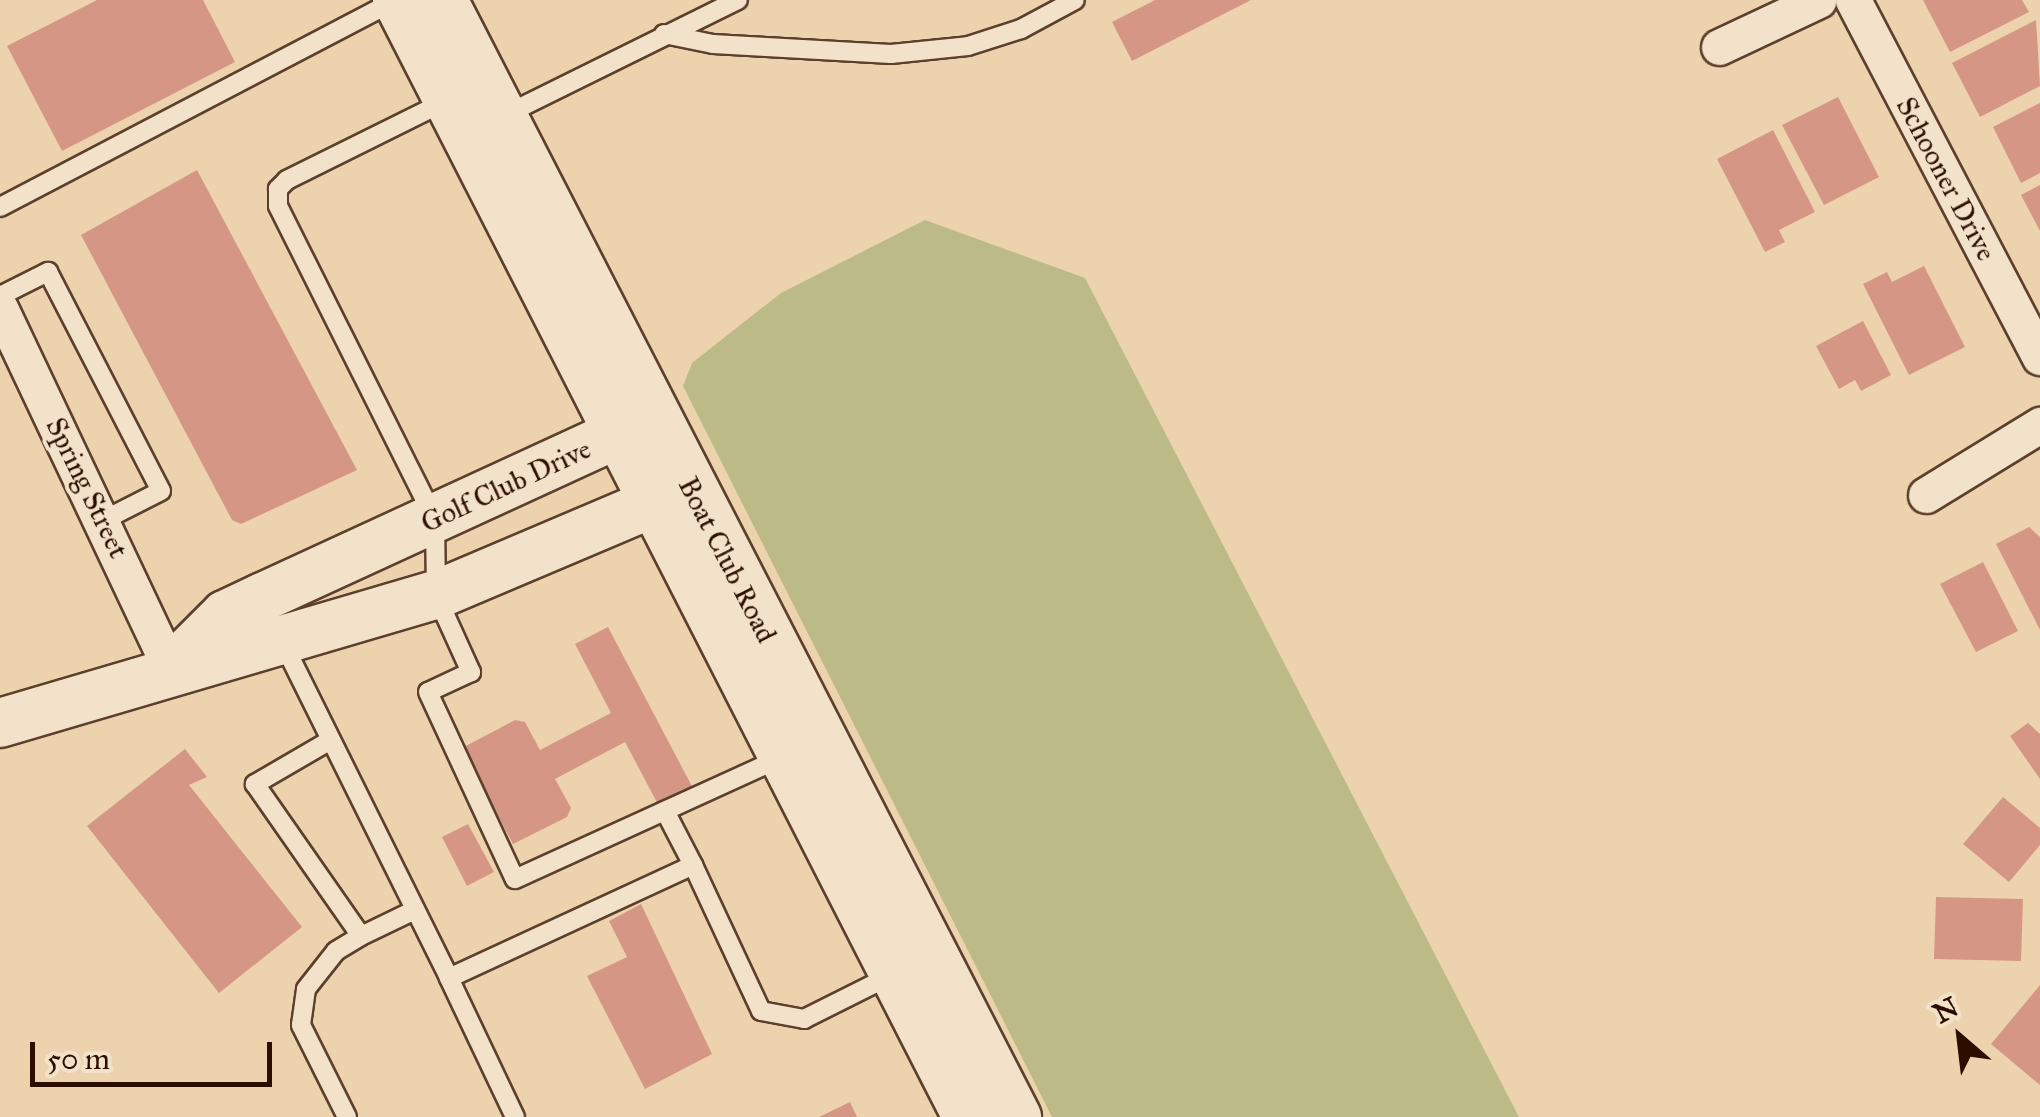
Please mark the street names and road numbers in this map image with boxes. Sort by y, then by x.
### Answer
street label: Schooner Drive [1889,92,2003,266]
street label: Spring Street [39,412,135,564]
street label: Golf Club Drive [416,432,596,540]
street label: Boat Club Road [671,472,783,648]

